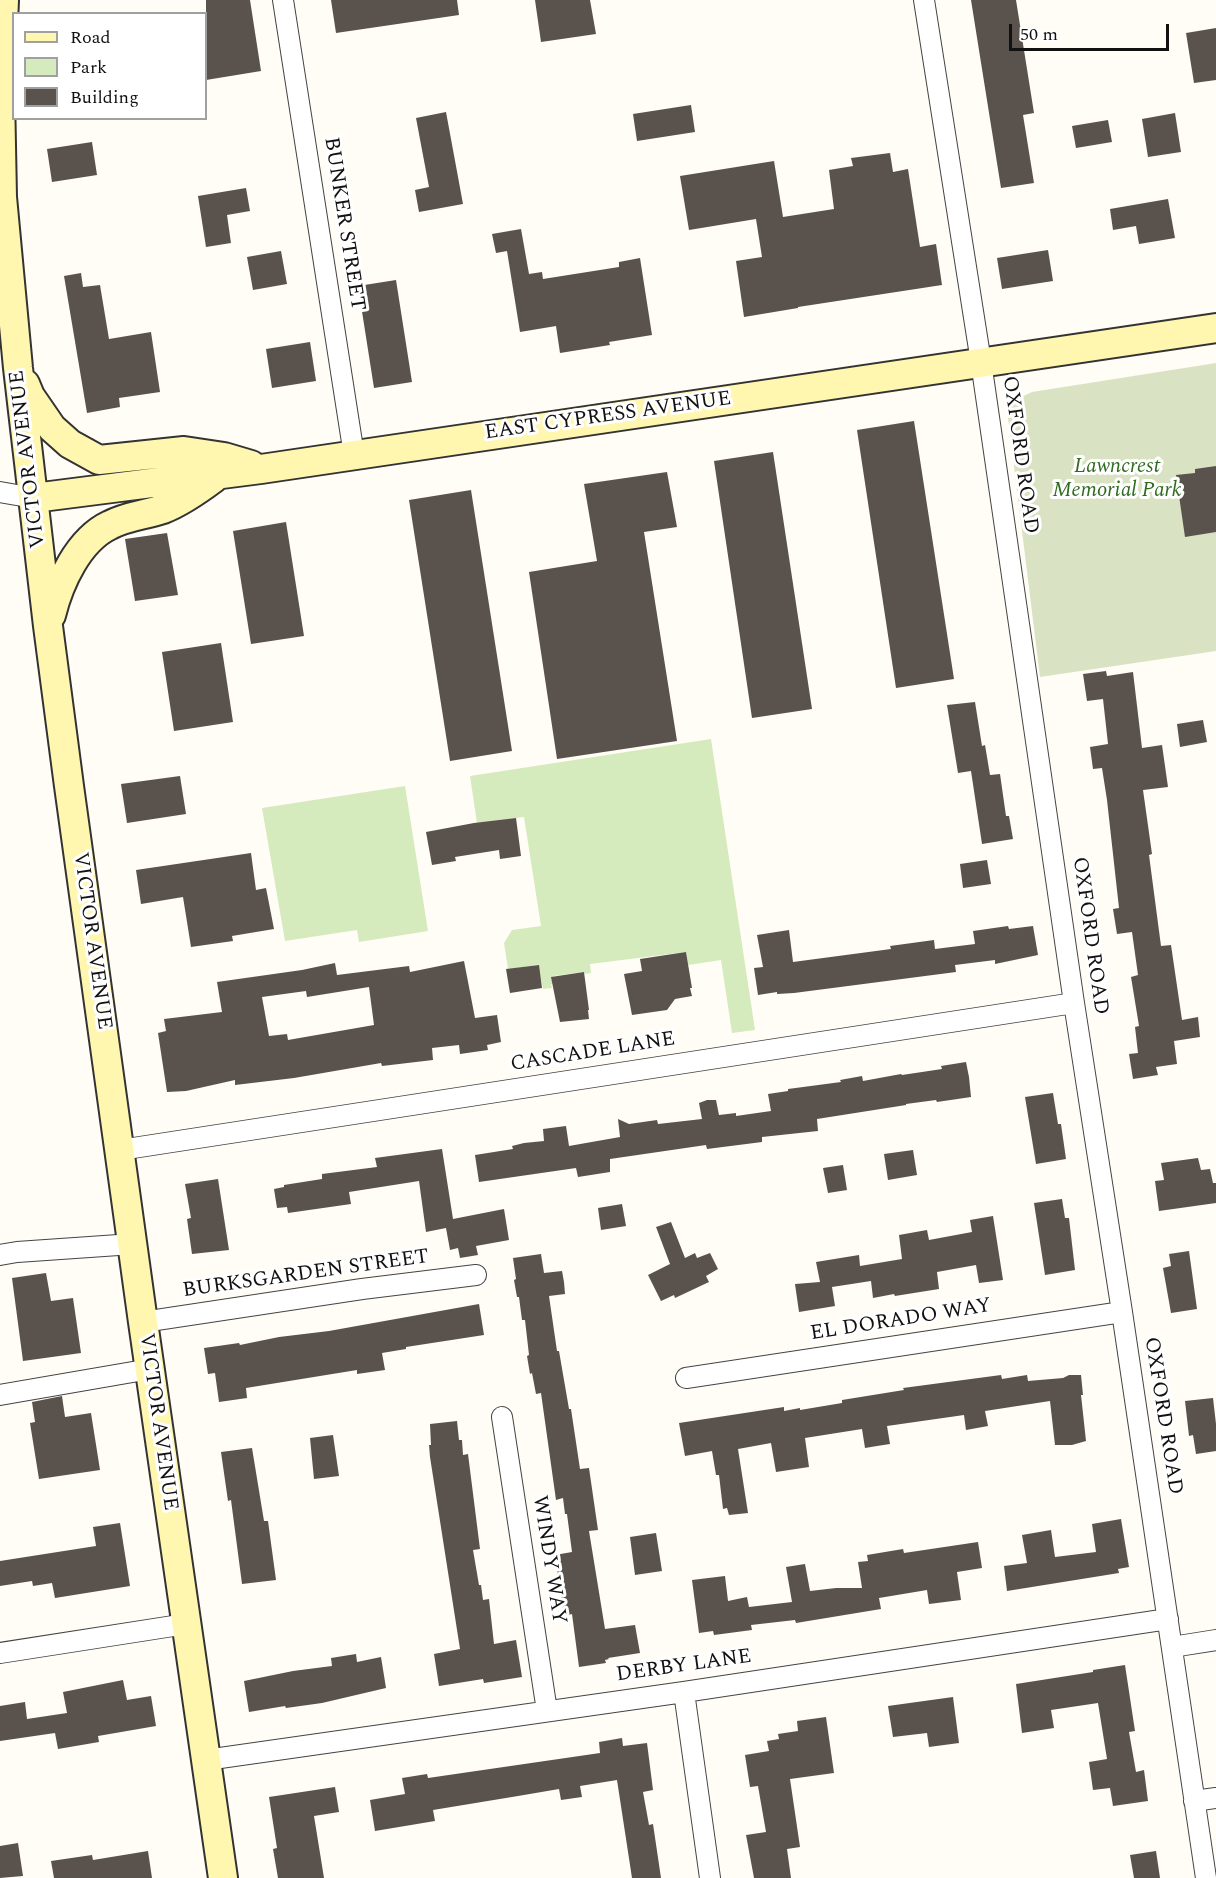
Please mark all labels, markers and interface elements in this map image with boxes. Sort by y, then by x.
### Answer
legend [12,12,207,120]
scale bar [1012,12,1172,50]
text: 50 m [1020,21,1058,48]
text: Road [70,24,111,51]
text: Park [70,54,107,81]
text: Building [70,84,139,111]
street label: BUNKER STREET [317,135,369,313]
street label: VICTOR AVENUE [6,369,52,549]
street label: OXFORD ROAD [995,374,1043,536]
street label: EAST CYPRESS AVENUE [483,387,733,447]
park label: Lawncrest Memorial Park [1052,455,1182,505]
street label: VICTOR AVENUE [66,851,116,1031]
street label: OXFORD ROAD [1065,855,1113,1017]
street label: CASCADE LANE [509,1028,677,1078]
street label: BURKSGARDEN STREET [181,1245,431,1305]
street label: EL DORADO WAY [809,1294,993,1348]
street label: VICTOR AVENUE [132,1332,182,1512]
street label: OXFORD ROAD [1137,1335,1187,1497]
street label: WINDY WAY [525,1494,571,1626]
street label: DERBY LANE [615,1645,753,1689]

